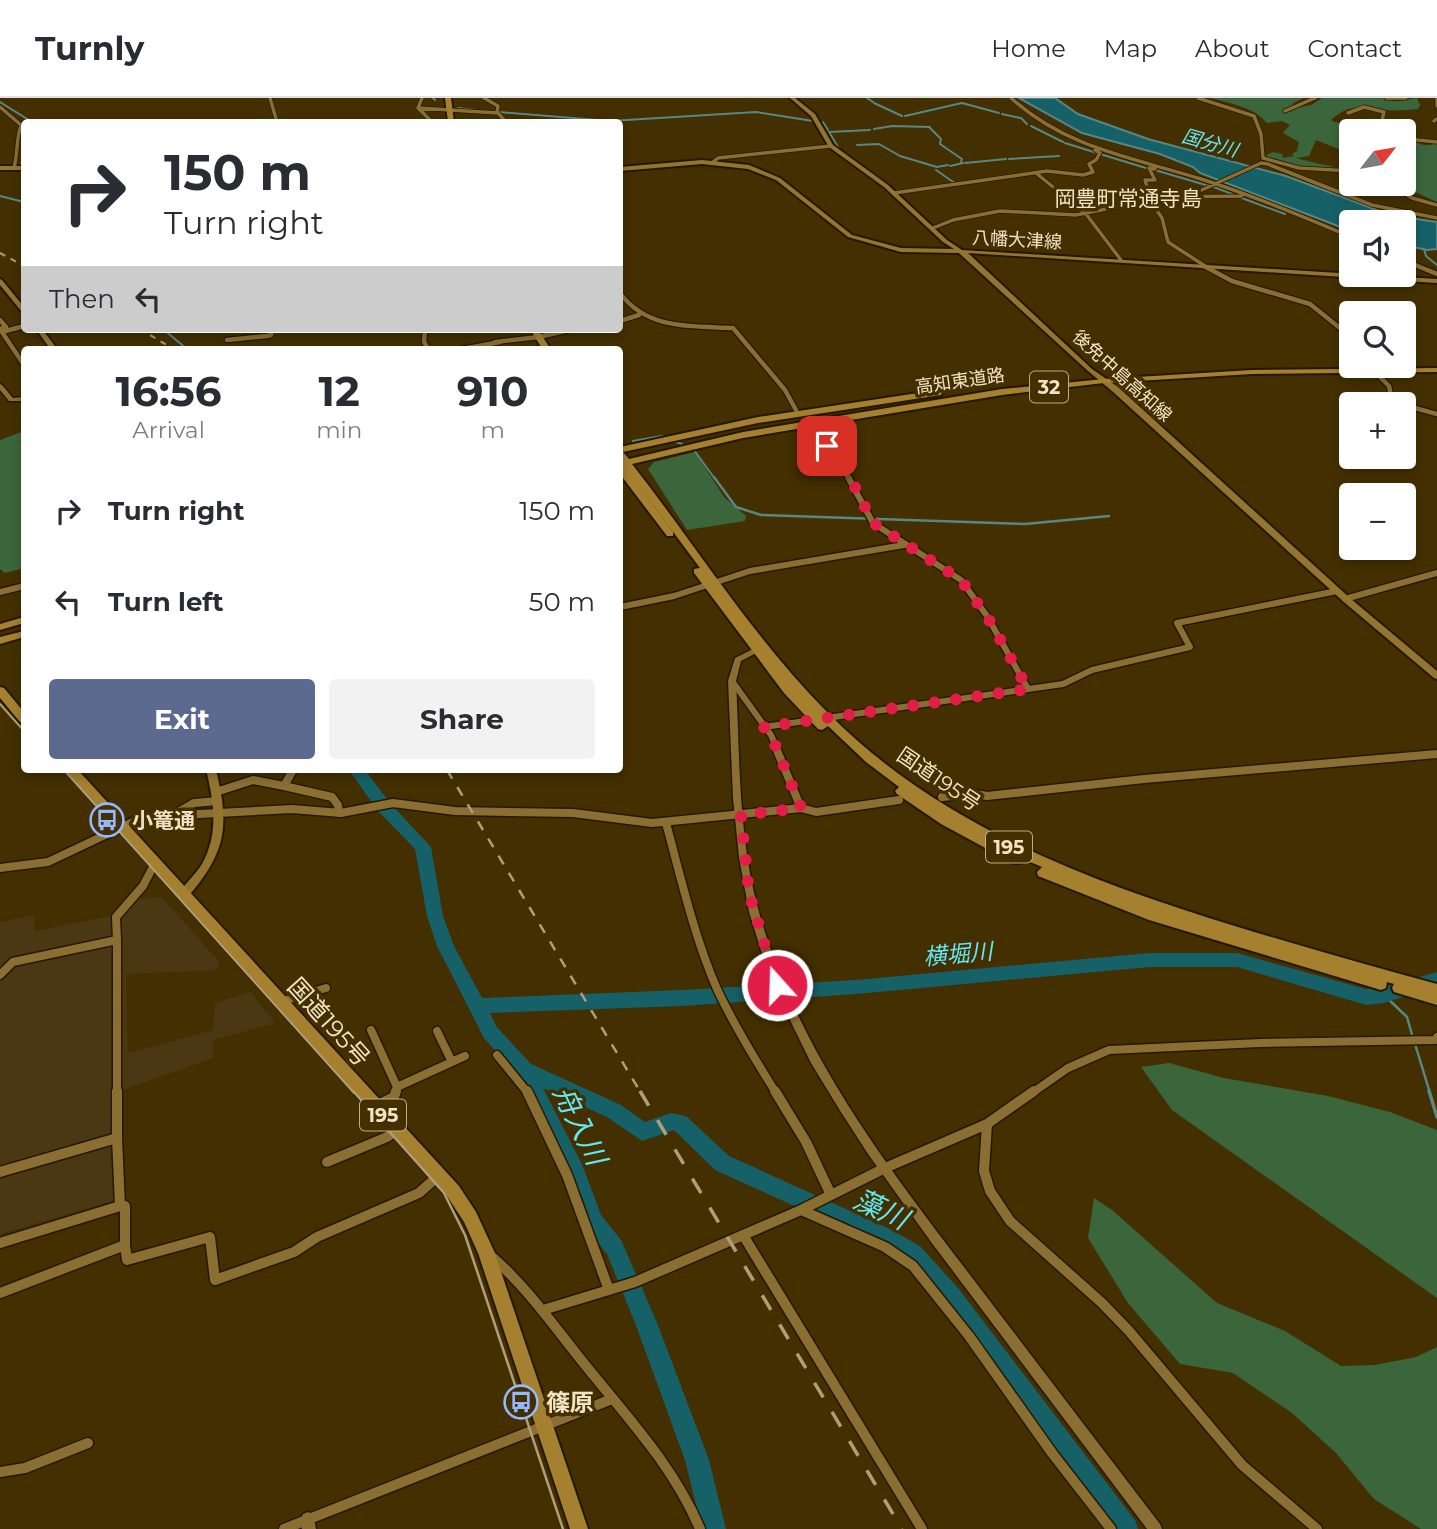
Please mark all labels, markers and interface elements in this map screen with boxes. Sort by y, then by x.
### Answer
text: Turnly [35,28,144,68]
text: Home [991,34,1066,63]
text: Map [1104,34,1157,63]
text: About [1195,34,1269,63]
text: Contact [1307,34,1402,63]
north arrow [1339,119,1416,196]
map controls [1339,119,1416,560]
water label: 国分川 [1179,124,1242,162]
text: 150 m [164,143,311,202]
icon: right [49,147,140,238]
district label: 岡豊町常通寺島 [1055,186,1202,211]
text: Turn right [164,203,324,242]
button: sound [1339,210,1416,287]
street label: 八幡大津線 [971,227,1063,253]
icon: left [129,280,167,318]
text: Then [49,283,115,315]
button: search [1339,301,1416,378]
street label: 後免中島高知線 [1068,326,1176,426]
street label: 高知東道路 [914,364,1006,398]
text: 16:56 [116,365,222,417]
text: 12 [319,365,360,417]
text: 910 [457,365,528,417]
road number: 32 [1030,372,1068,402]
button: + [1339,392,1416,469]
text: Arrival [132,416,205,444]
text: min [316,416,362,444]
text: m [480,416,505,444]
pin [797,416,857,476]
icon: arrive [808,427,846,465]
button: − [1339,483,1416,560]
icon: right [49,492,87,530]
text: Turn right [108,495,244,527]
text: 150 m [519,495,595,527]
icon: left [49,583,87,621]
text: Turn left [108,586,224,618]
text: 50 m [529,586,595,618]
button: Exit [49,679,315,759]
button: Share [329,679,595,759]
street label: 国道195号 [893,742,985,816]
bus stop icon: 小篭通 [88,801,126,839]
place label: 小篭通 [132,808,195,833]
road number: 195 [986,832,1032,862]
water label: 横堀川 [922,937,997,971]
position arrow [740,948,814,1022]
street label: 国道195号 [282,972,376,1072]
water label: 舟入川 [546,1080,615,1173]
road number: 195 [360,1099,406,1130]
water label: 藻川 [848,1182,916,1238]
bus stop icon: 篠原 [502,1383,540,1421]
place label: 篠原 [546,1388,594,1417]

